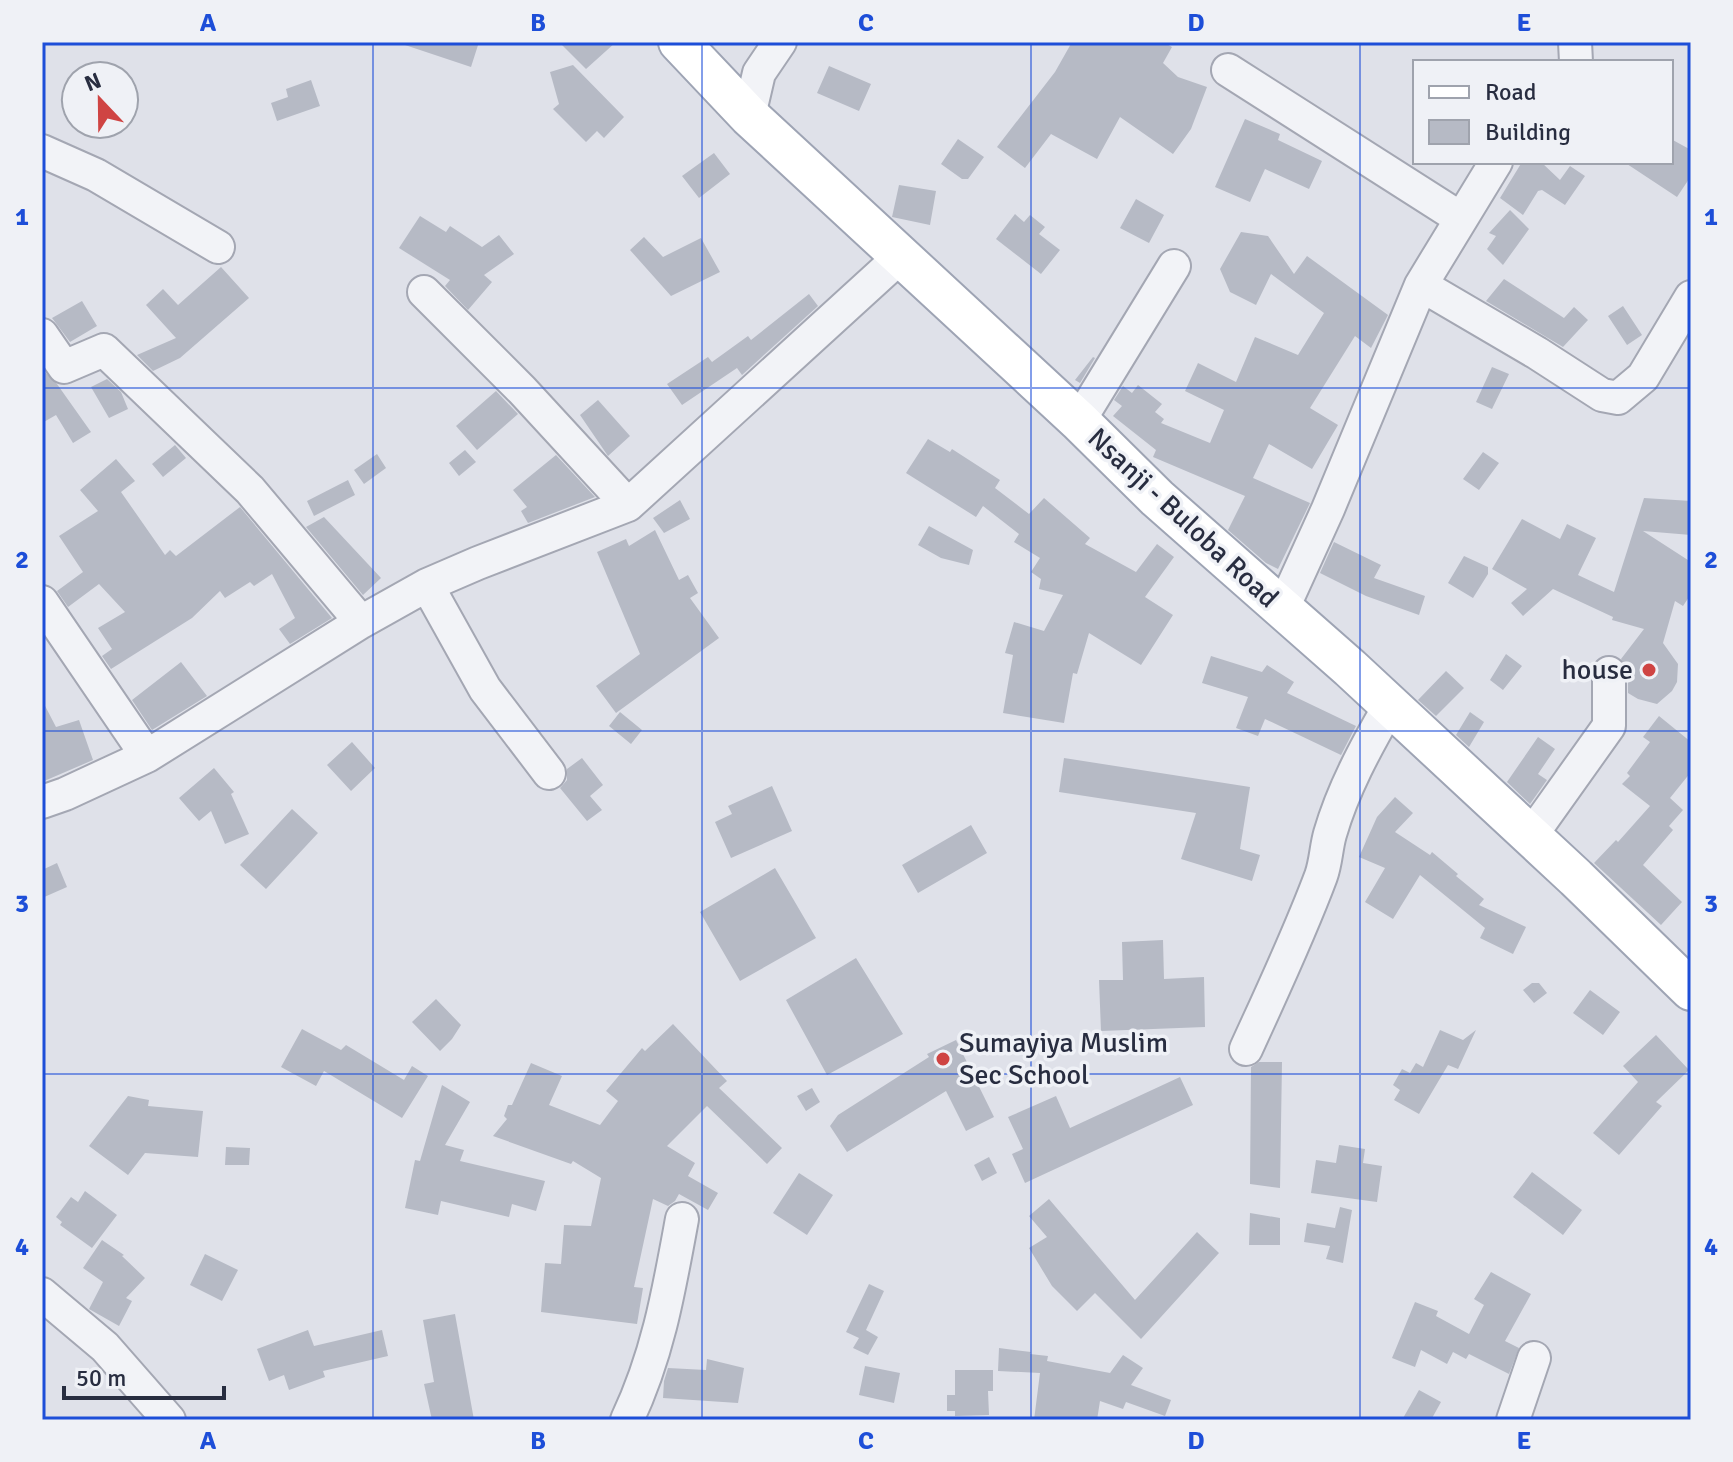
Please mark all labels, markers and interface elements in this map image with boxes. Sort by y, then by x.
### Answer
text: A [200,7,217,39]
text: B [530,7,546,39]
text: C [858,7,874,39]
text: D [1187,7,1205,39]
text: E [1517,7,1531,39]
north arrow [60,60,140,140]
legend [1413,60,1673,164]
text: N [81,67,105,97]
text: Road [1485,77,1536,107]
text: Building [1485,117,1571,147]
text: 1 [15,201,29,233]
text: 1 [1704,201,1718,233]
street label: Nsanji - Buloba Road [1081,421,1285,615]
text: 2 [15,544,29,576]
text: 2 [1704,544,1718,576]
place label: house [1562,653,1633,687]
marker: house [1640,661,1658,679]
text: 3 [15,888,29,920]
text: 3 [1704,888,1718,920]
place label: Sumayiya Muslim Sec School [959,1026,1168,1092]
marker: Sumayiya Muslim Sec School [934,1050,952,1068]
text: 4 [15,1231,29,1263]
text: 4 [1704,1231,1718,1263]
scale bar [64,1350,224,1400]
text: 50 m [76,1363,126,1393]
text: A [200,1425,217,1457]
text: B [530,1425,546,1457]
text: C [858,1425,874,1457]
text: D [1187,1425,1205,1457]
text: E [1517,1425,1531,1457]

